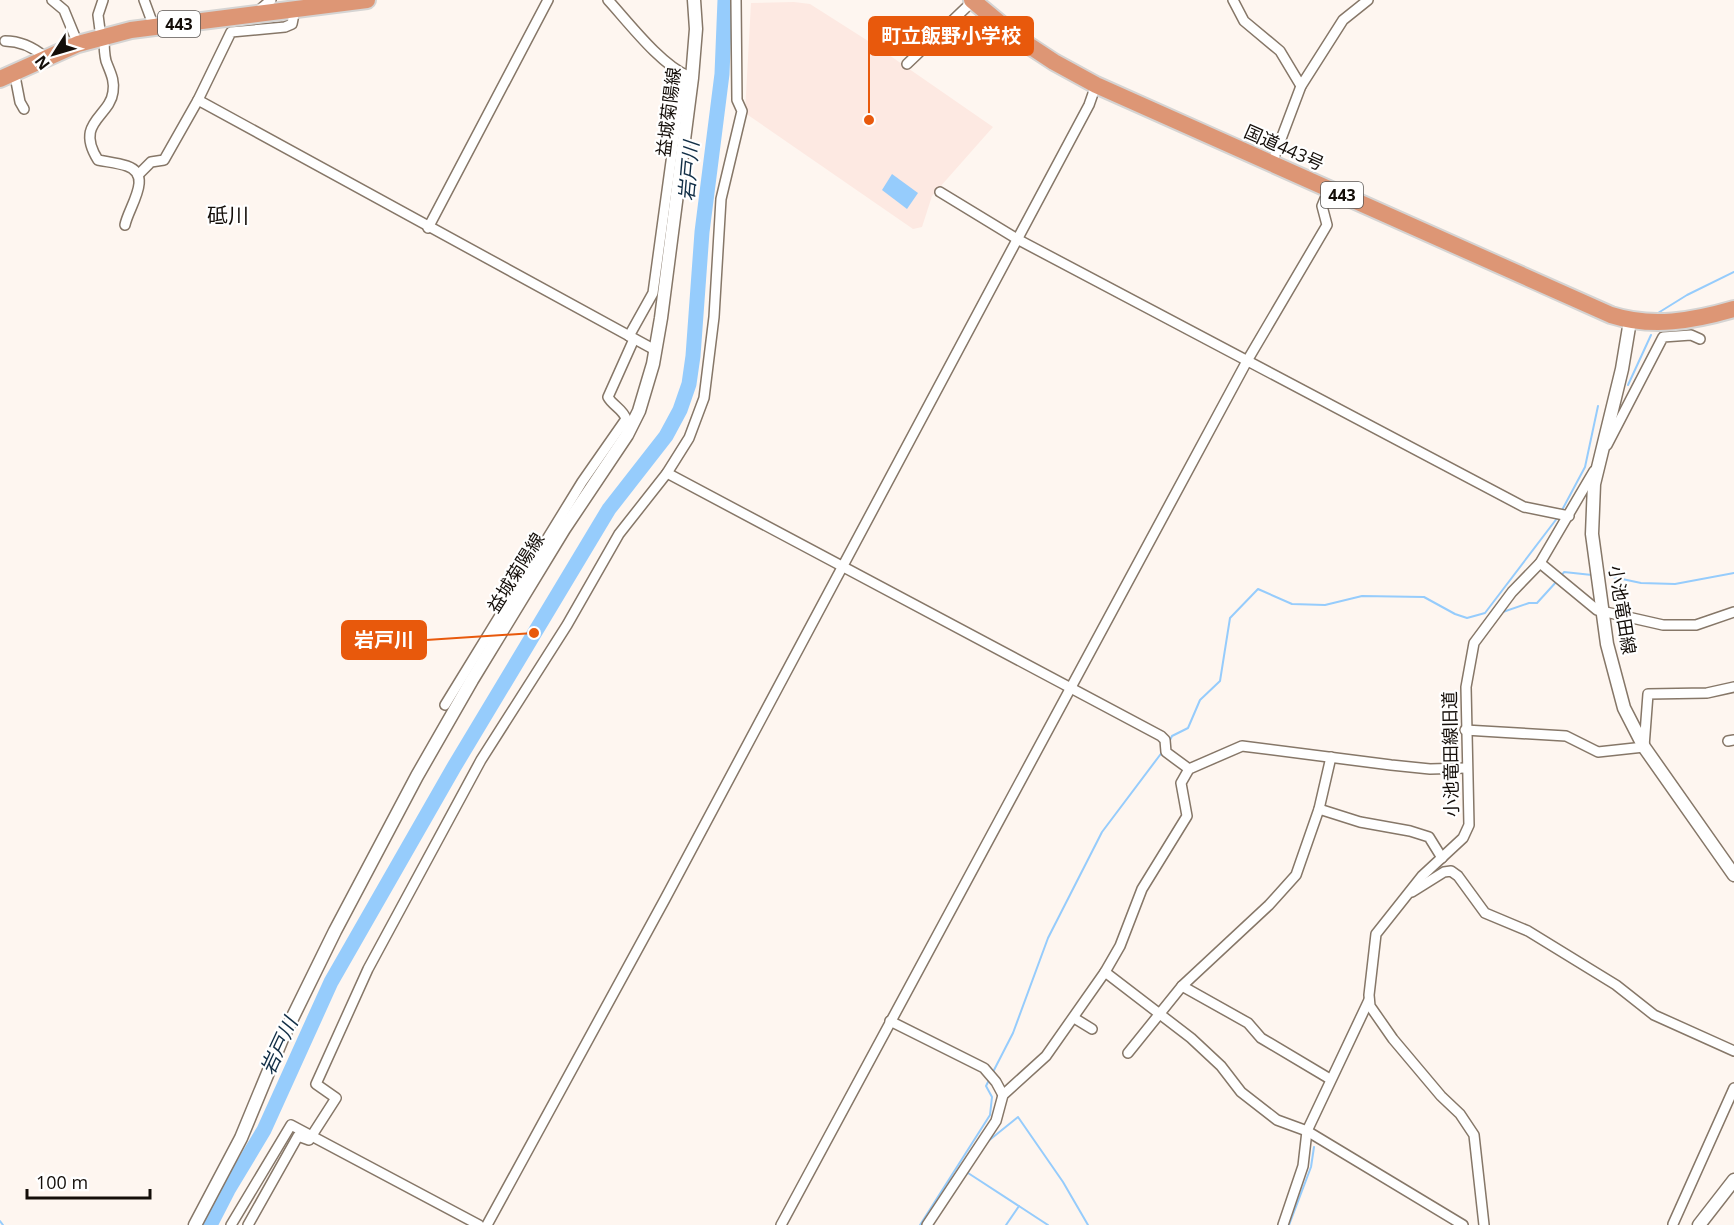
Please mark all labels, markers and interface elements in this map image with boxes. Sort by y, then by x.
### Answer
road number: 443 [158,11,200,37]
callout: 町立飯野小学校 [869,17,1033,55]
text: 町立飯野小学校 [881,22,1021,49]
north arrow [24,24,84,84]
text: N [29,51,55,75]
street label: 益城菊陽線 [651,66,685,158]
street label: 国道443号 [1241,119,1328,175]
water label: 岩戸川 [672,138,705,202]
road number: 443 [1321,182,1363,208]
district label: 砥川 [207,201,249,229]
street label: 益城菊陽線 [481,528,549,617]
street label: 小池竜田線 [1604,564,1642,656]
callout: 岩戸川 [342,621,426,659]
text: 岩戸川 [354,626,414,653]
street label: 小池竜田線旧道 [1437,691,1463,817]
water label: 岩戸川 [254,1011,304,1079]
scale bar [27,1162,150,1200]
text: 100 m [36,1170,88,1194]

